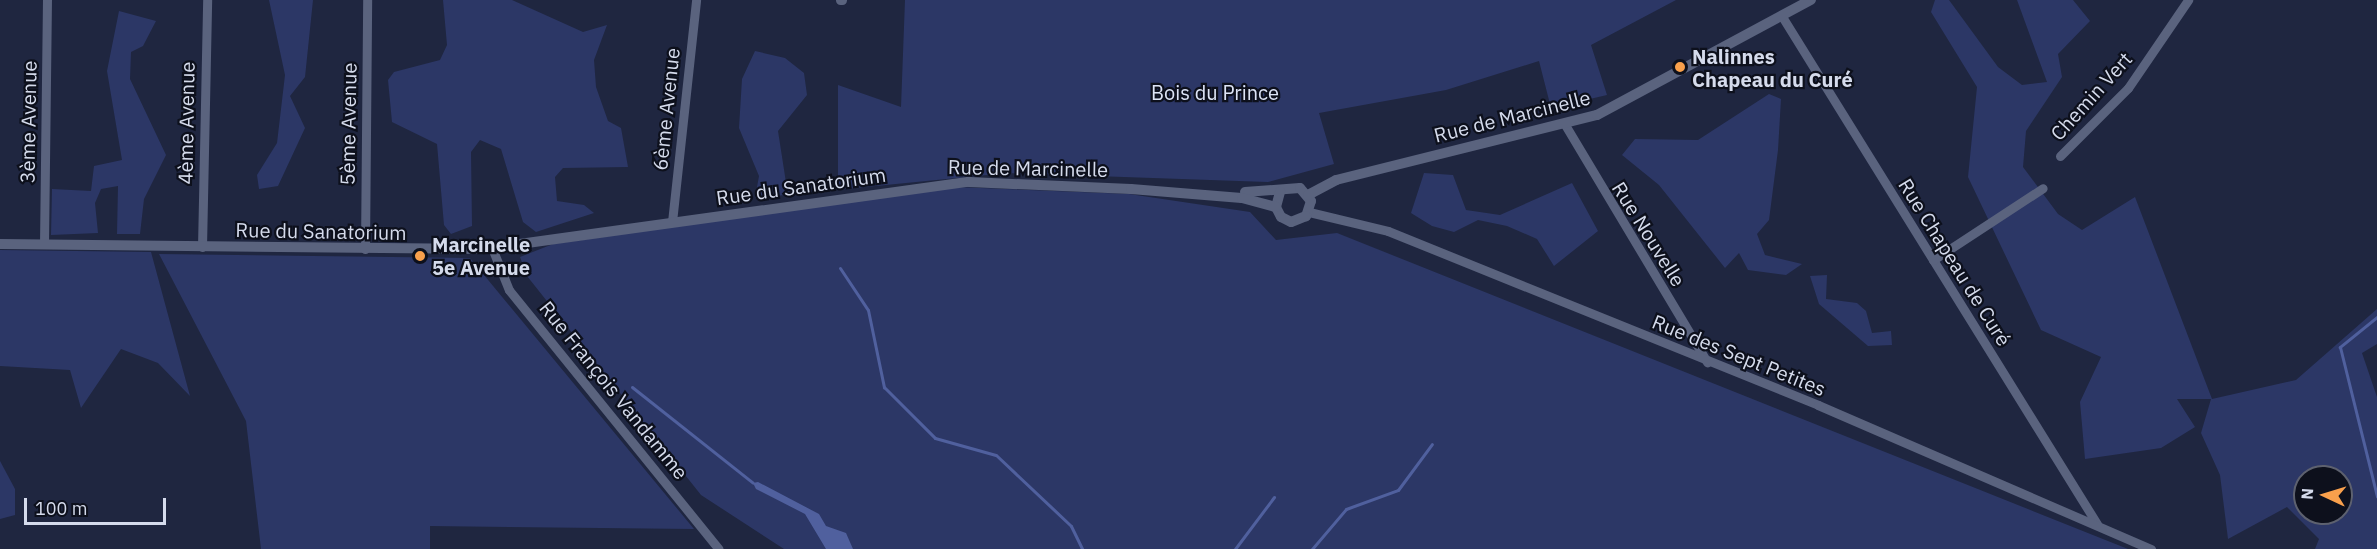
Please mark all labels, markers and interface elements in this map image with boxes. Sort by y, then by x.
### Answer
place label: Nalinnes Chapeau du Curé [1692,44,1853,91]
street label: 6ème Avenue [648,47,684,171]
street label: Chemin Vert [2045,47,2137,145]
street label: 3ème Avenue [15,60,41,184]
marker: Nalinnes Chapeau du Curé [1673,60,1687,74]
street label: 4ème Avenue [173,61,199,185]
street label: 5ème Avenue [335,62,361,186]
park label: Bois du Prince [1151,80,1279,104]
street label: Rue de Marcinelle [1431,85,1593,147]
street label: Rue de Marcinelle [948,155,1108,181]
street label: Rue du Sanatorium [715,162,887,210]
street label: Rue Chapeau de Curé [1894,174,2016,350]
street label: Rue Nouvelle [1607,177,1691,291]
street label: Rue du Sanatorium [235,218,407,244]
place label: Marcinelle 5e Avenue [432,232,530,279]
marker: Marcinelle 5e Avenue [413,249,427,263]
street label: Rue François Vandamme [535,296,693,484]
street label: Rue des Sept Petites [1649,309,1829,401]
north arrow [2293,465,2353,525]
scale bar [27,486,170,524]
text: N [2297,487,2317,500]
text: 100 m [35,497,87,520]

